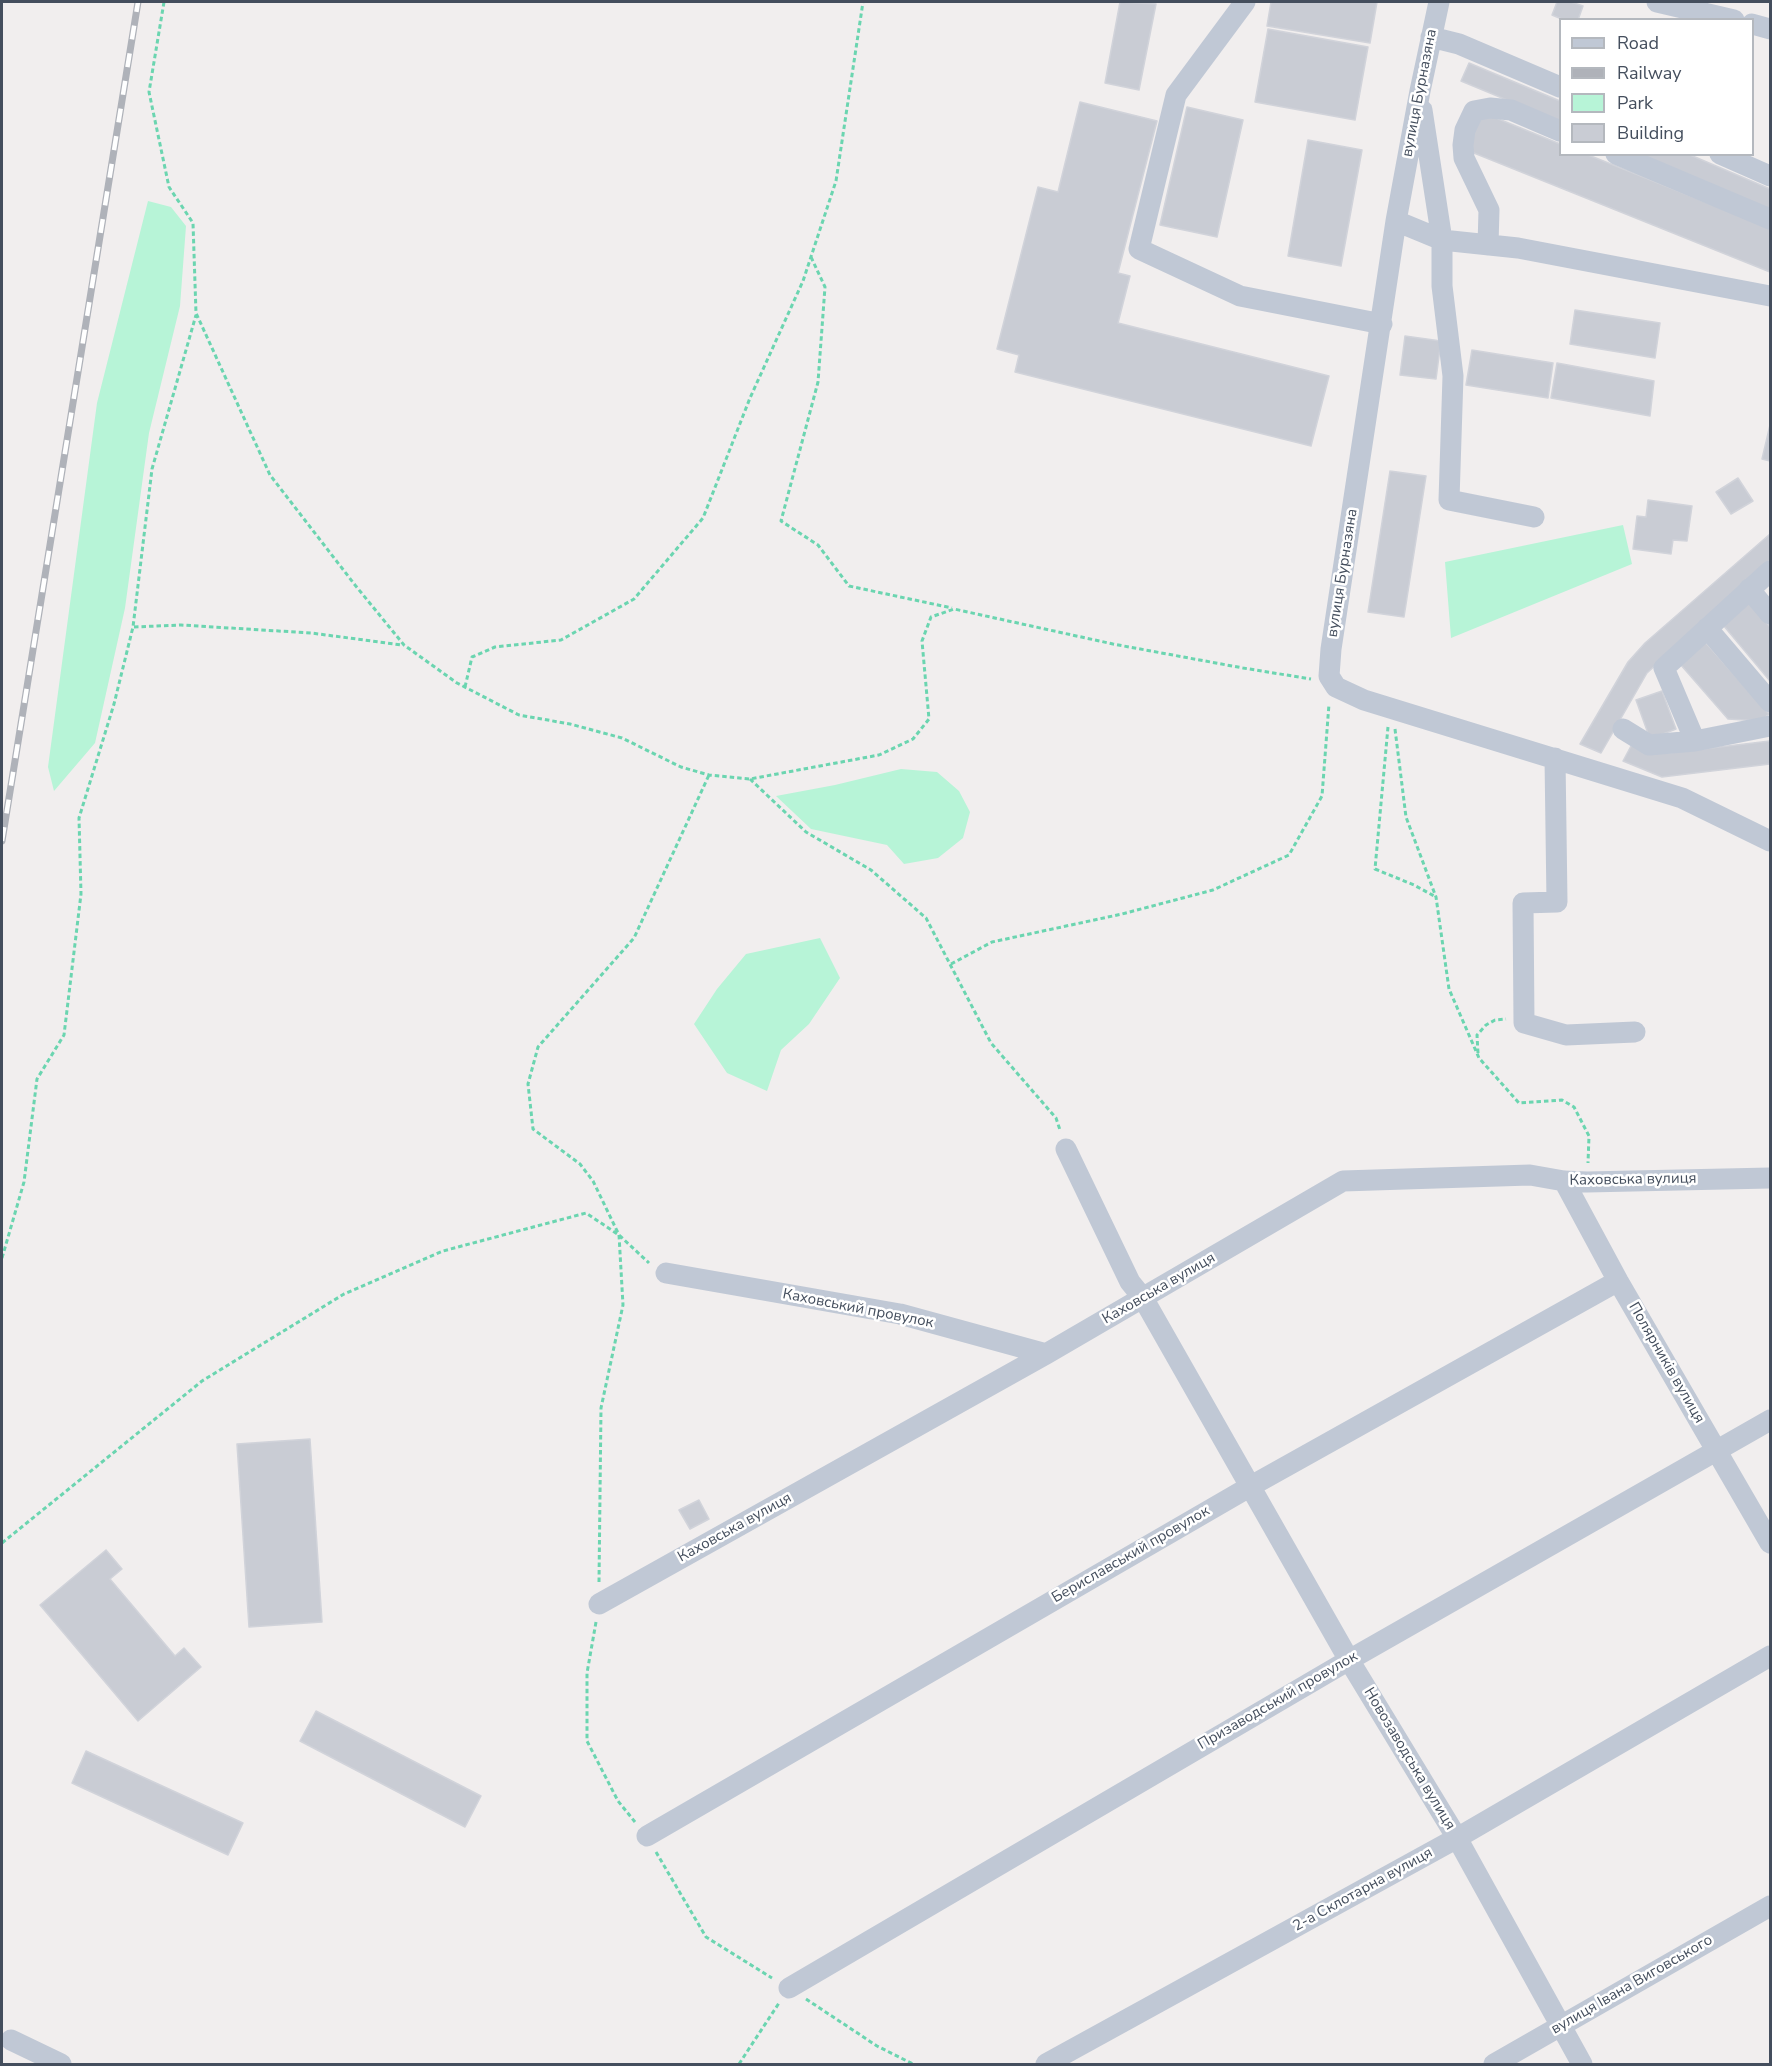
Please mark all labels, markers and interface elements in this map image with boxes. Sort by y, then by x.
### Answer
legend [1559,18,1754,156]
street label: вулиця Бурназяна [1399,28,1441,158]
text: Road [1617,31,1659,55]
text: Railway [1617,61,1682,85]
text: Park [1617,91,1653,115]
text: Building [1617,121,1684,145]
street label: вулиця Бурназяна [1324,507,1362,639]
street label: Каховська вулиця [1569,1170,1697,1190]
street label: Каховська вулиця [1099,1249,1219,1329]
street label: Каховський провулок [781,1286,935,1332]
street label: Полярників вулиця [1624,1299,1708,1427]
street label: Каховська вулиця [675,1489,795,1567]
street label: Бериславський провулок [1049,1502,1213,1608]
street label: Призаводський провулок [1195,1648,1361,1754]
street label: Новозаводська вулиця [1359,1685,1459,1833]
street label: 2-а Склотарна вулиця [1290,1844,1436,1936]
street label: вулиця Івана Виговського [1548,1931,1716,2039]

